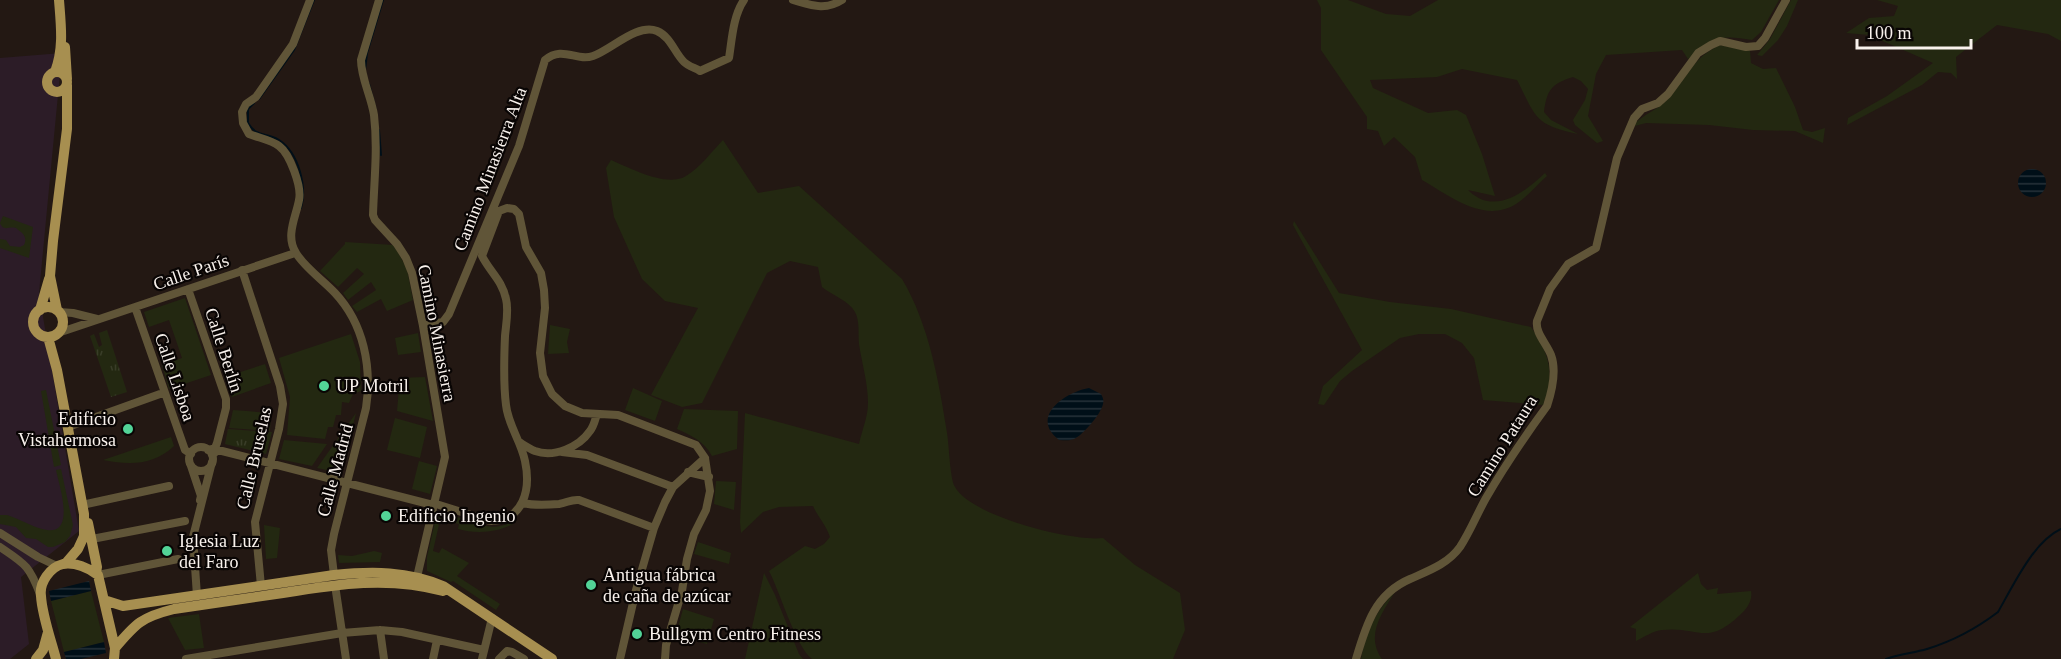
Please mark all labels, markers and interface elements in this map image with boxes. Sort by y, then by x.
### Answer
scale bar [1857,12,1971,50]
text: 100 m [1866,23,1912,43]
street label: Camino Minasierra Alta [449,84,531,254]
street label: Calle París [151,250,231,294]
street label: Camino Minasierra [414,263,460,403]
street label: Calle Berlín [201,305,247,395]
street label: Calle Lisboa [151,330,199,424]
place label: UP Motril [336,376,409,396]
marker: UP Motril [317,379,331,393]
street label: Camino Pataura [1463,392,1541,500]
street label: Calle Bruselas [233,405,275,511]
place label: Edificio Vistahermosa [18,409,116,450]
street label: Calle Madrid [313,421,357,519]
marker: Edificio Vistahermosa [121,422,135,436]
place label: Edificio Ingenio [398,506,515,526]
marker: Edificio Ingenio [379,509,393,523]
place label: Iglesia Luz del Faro [179,531,259,572]
marker: Iglesia Luz del Faro [160,544,174,558]
place label: Antigua fábrica de caña de azúcar [603,565,730,606]
marker: Antigua fábrica de caña de azúcar [584,578,598,592]
place label: Bullgym Centro Fitness [649,624,821,644]
marker: Bullgym Centro Fitness [630,627,644,641]

